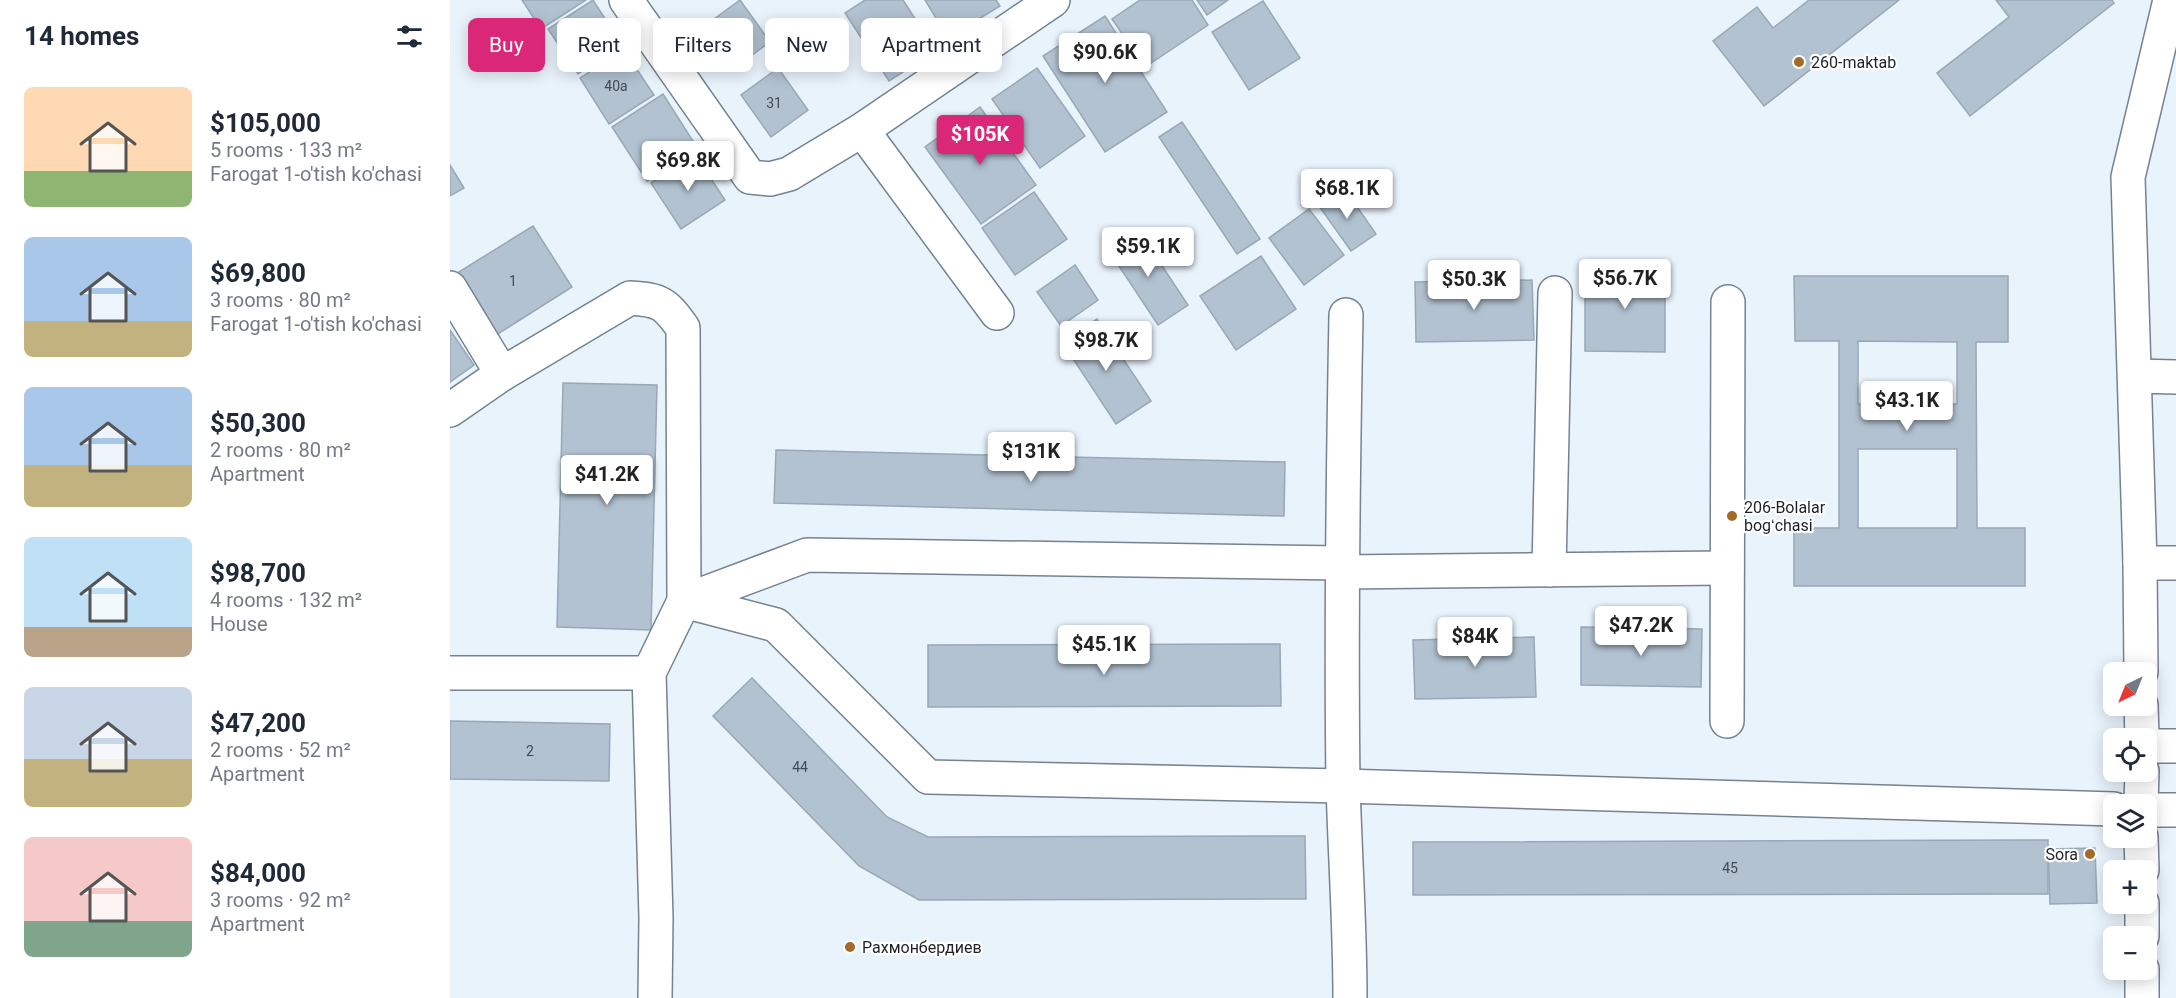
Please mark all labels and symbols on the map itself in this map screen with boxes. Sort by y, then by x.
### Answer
pin: $90.6K [1056,33,1154,84]
place label: 260-maktab [1811,53,1896,72]
marker: 260-maktab [1792,55,1806,69]
house number: 40а [604,78,628,94]
house number: 31 [766,95,782,111]
pin: $105K [938,115,1022,166]
pin: $69.8K [639,141,737,192]
pin: $68.1K [1298,169,1396,220]
pin: $59.1K [1099,227,1197,278]
pin: $56.7K [1576,259,1674,310]
pin: $50.3K [1425,260,1523,311]
house number: 1 [509,273,517,289]
pin: $98.7K [1057,321,1155,372]
pin: $43.1K [1858,381,1956,432]
pin: $131K [989,432,1073,483]
pin: $41.2K [558,455,656,506]
place label: 206-Bolalar bogʻchasi [1744,498,1826,535]
marker: 206-Bolalar bogʻchasi [1725,509,1739,523]
pin: $47.2K [1592,606,1690,657]
pin: $84K [1439,617,1511,668]
pin: $45.1K [1055,625,1153,676]
north arrow [2103,662,2157,716]
house number: 2 [526,743,534,759]
house number: 44 [792,759,808,775]
place label: Sora [2046,845,2078,864]
marker: Sora [2083,847,2097,861]
house number: 45 [1722,860,1738,876]
place label: Рахмонбердиев [862,938,982,957]
marker: Рахмонбердиев [843,940,857,954]

